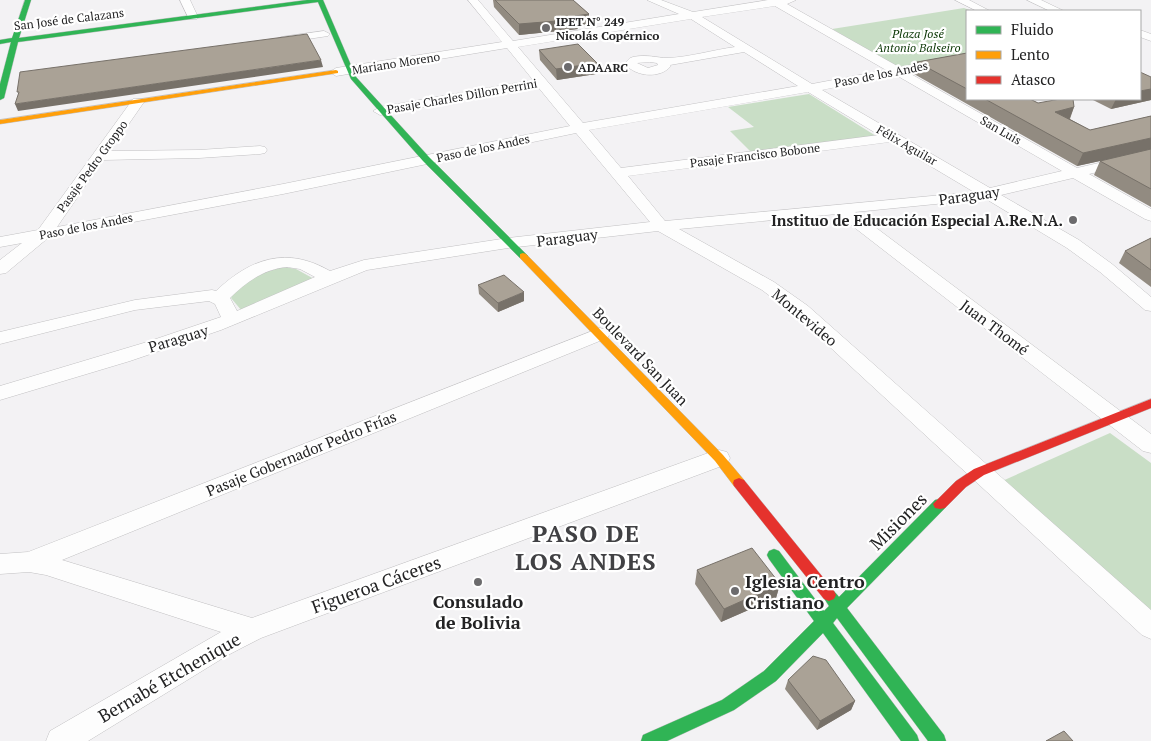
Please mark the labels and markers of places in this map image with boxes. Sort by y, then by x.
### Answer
place label: IPET N° 249 Nicolás Copérnico [556,14,659,43]
marker: IPET N° 249 Nicolás Copérnico [540,22,552,34]
place label: ADAARC [578,60,628,75]
marker: ADAARC [562,61,574,73]
place label: Instituo de Educación Especial A.Re.N.A. [771,210,1063,230]
marker: Instituo de Educación Especial A.Re.N.A. [1067,214,1079,226]
place label: Iglesia Centro Cristiano [745,569,865,614]
marker: Consulado de Bolivia [472,576,484,588]
marker: Iglesia Centro Cristiano [729,585,741,597]
place label: Consulado de Bolivia [433,589,524,634]

